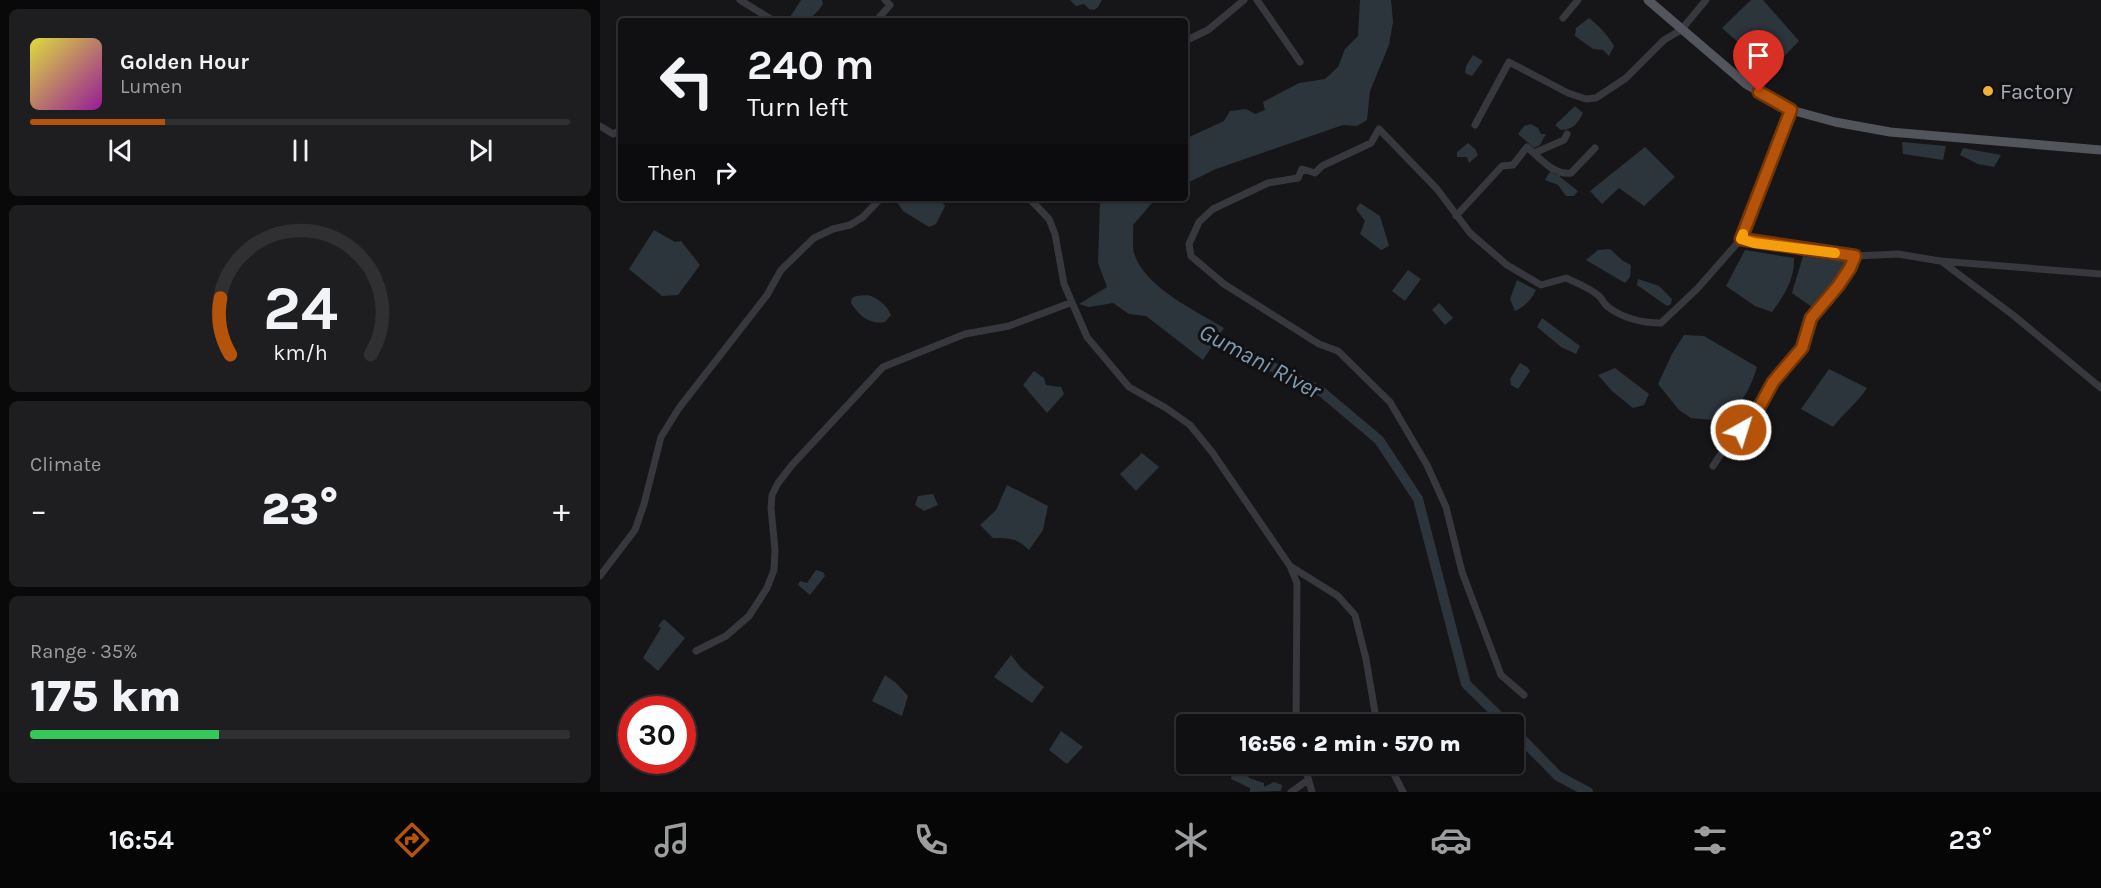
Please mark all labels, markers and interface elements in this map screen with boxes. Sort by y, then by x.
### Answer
pin [1733,30,1784,92]
icon: arrive [1742,39,1775,72]
text: 240 m [747,40,874,90]
icon: left [648,42,726,120]
text: Golden Hour [120,49,249,75]
text: Lumen [120,75,183,98]
place label: Factory [2000,79,2073,105]
marker: Factory [1981,84,1995,98]
text: Turn left [747,91,848,123]
icon: previous [104,134,137,167]
icon: pause [284,134,317,167]
icon: next [464,134,497,167]
icon: right [709,156,742,189]
text: Then [648,160,697,186]
text: 24 [263,272,337,345]
water label: Gumani River [1194,317,1326,405]
text: km/h [273,341,327,366]
position arrow [1709,398,1773,462]
text: Climate [30,453,101,476]
text: 23° [261,483,339,535]
text: − [30,491,47,529]
text: + [553,491,570,529]
text: Range · 35% [30,640,138,663]
text: 175 km [30,670,181,722]
speed limit sign: 30 [618,696,696,774]
text: 16:56 · 2 min · 570 m [1239,731,1461,757]
icon: directions [391,819,433,861]
icon: music [651,819,693,861]
icon: phone [910,819,952,861]
icon: climate [1170,819,1212,861]
icon: car [1430,819,1472,861]
icon: filters [1689,819,1731,861]
text: 16:54 [109,824,174,856]
text: 23° [1949,824,1992,856]

